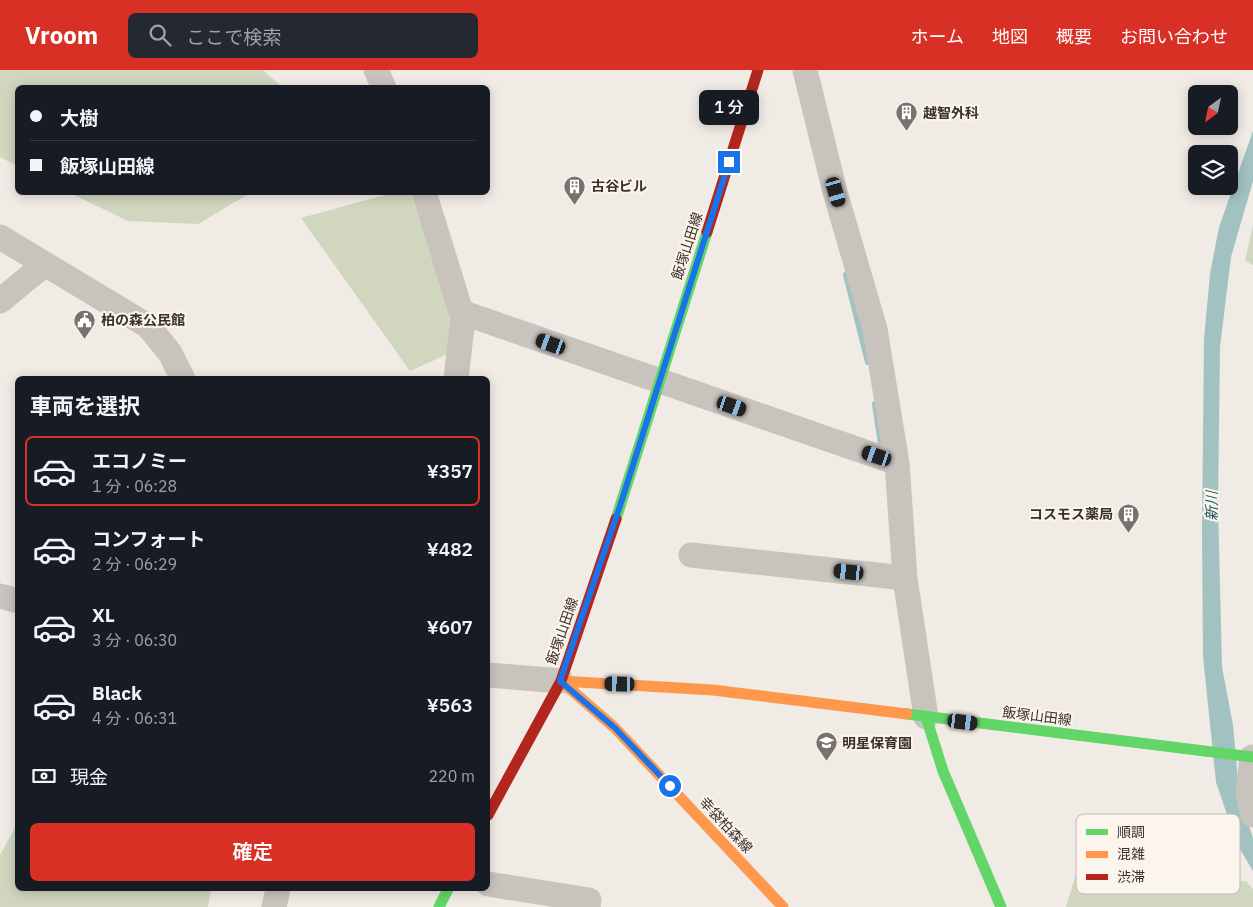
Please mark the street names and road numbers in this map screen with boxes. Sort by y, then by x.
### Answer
street label: 飯塚山田線 [668,210,706,282]
street label: 飯塚山田線 [542,595,582,667]
street label: 飯塚山田線 [1001,703,1073,729]
street label: 幸袋柏森線 [696,793,756,857]

